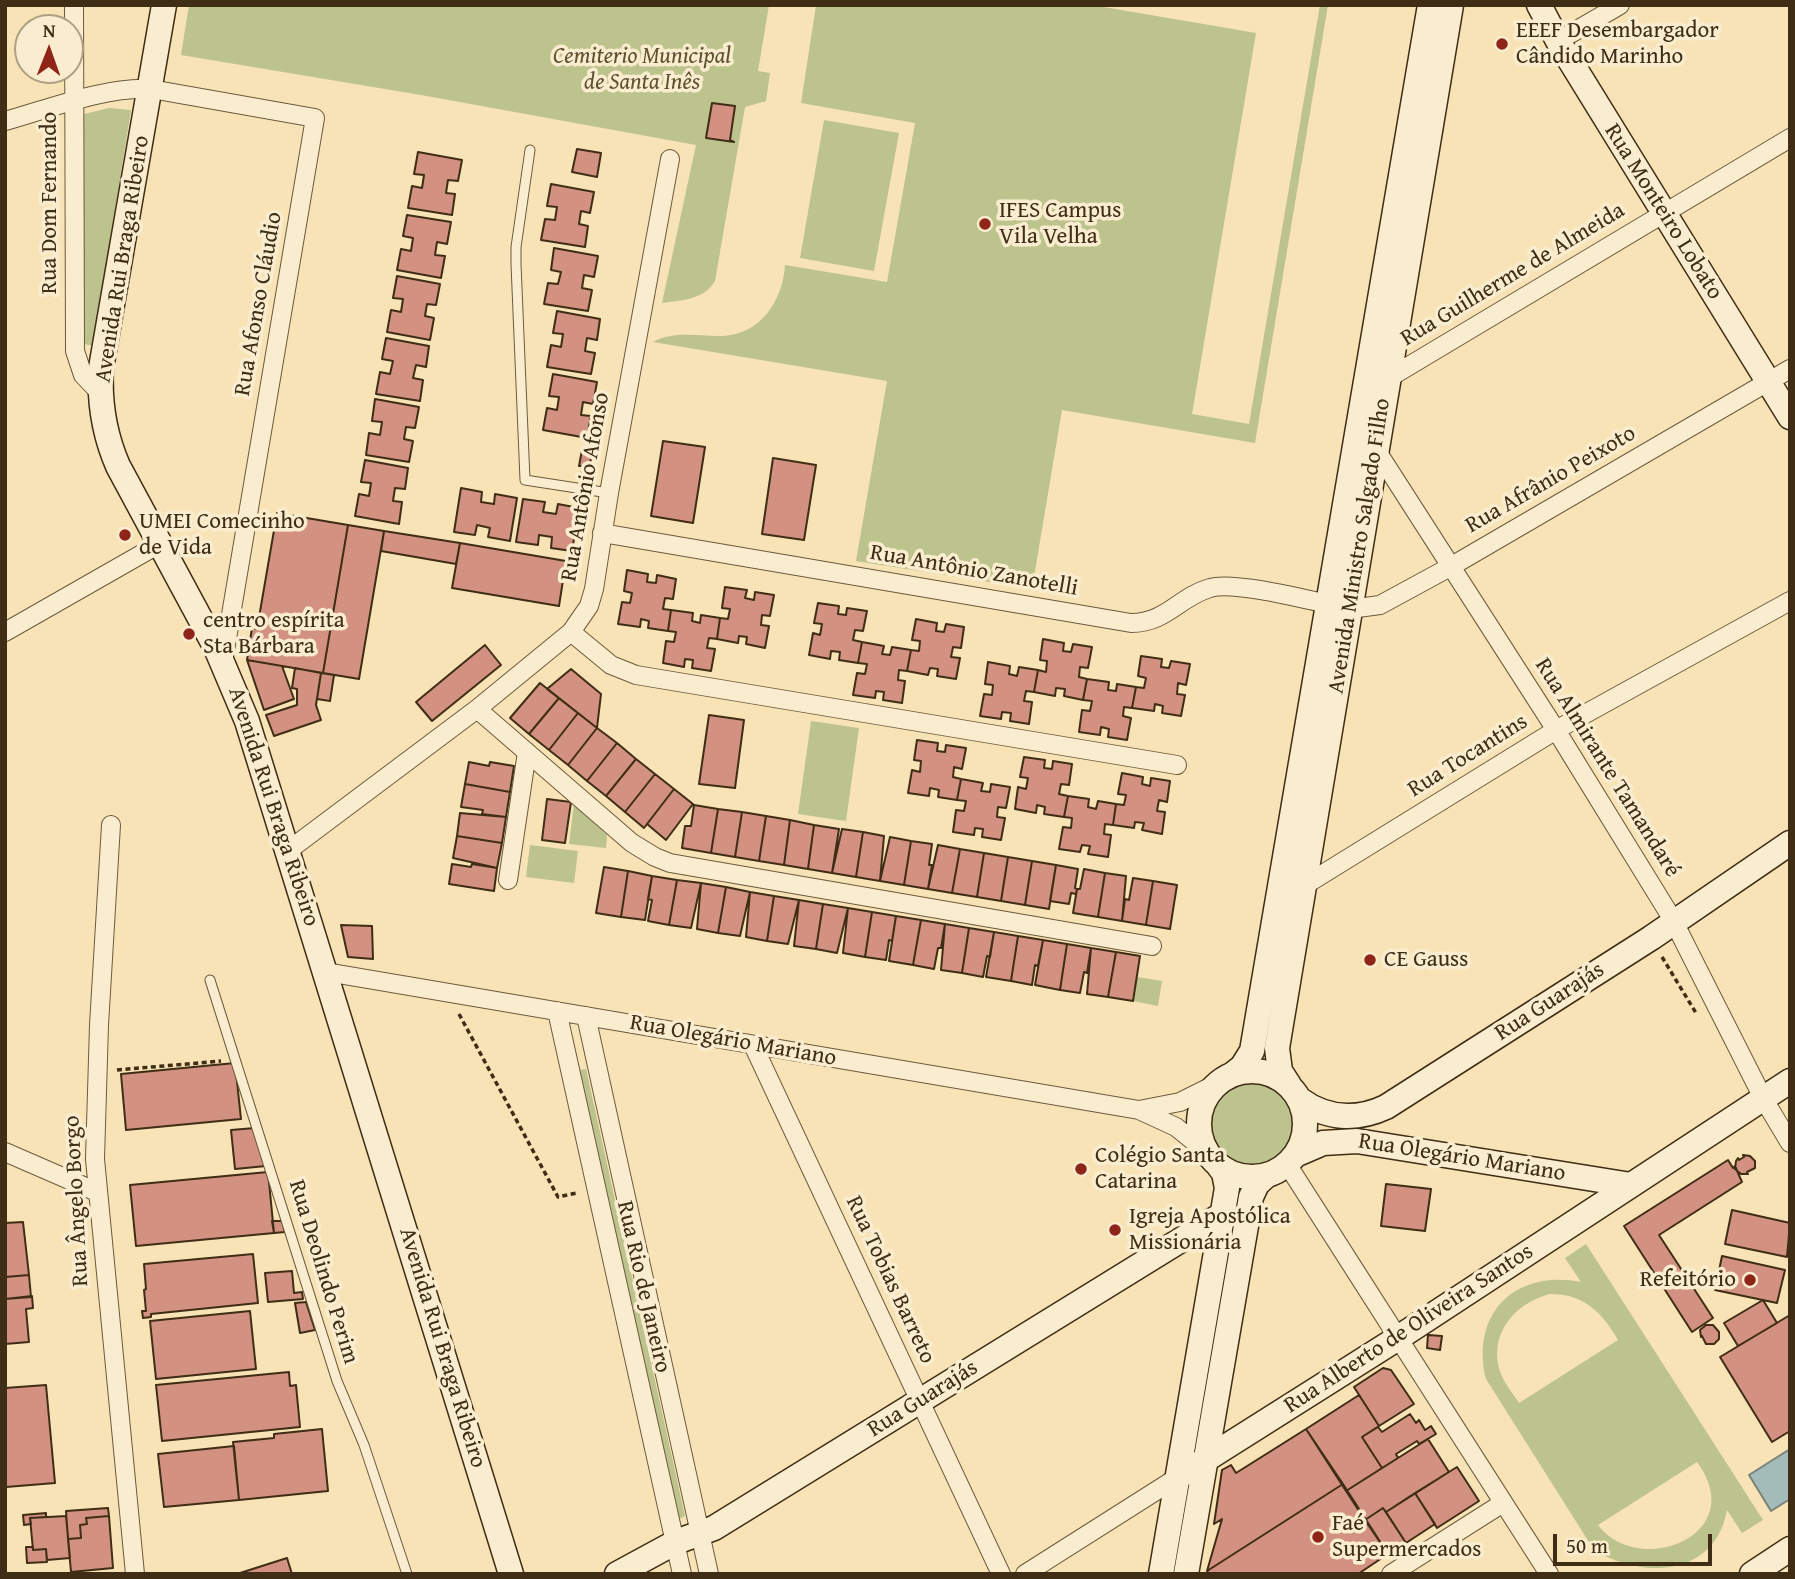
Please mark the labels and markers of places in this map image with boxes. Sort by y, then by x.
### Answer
place label: EEEF Desembargador Cândido Marinho [1516,17,1719,71]
marker: EEEF Desembargador Cândido Marinho [1494,36,1510,52]
place label: IFES Campus Vila Velha [999,197,1121,251]
marker: IFES Campus Vila Velha [977,216,993,232]
place label: UMEI Comecinho de Vida [139,508,305,562]
marker: UMEI Comecinho de Vida [117,527,133,543]
place label: centro espírita Sta Bárbara [203,607,345,661]
marker: centro espírita Sta Bárbara [181,626,197,642]
place label: CE Gauss [1384,946,1468,974]
marker: CE Gauss [1362,952,1378,968]
place label: Colégio Santa Catarina [1095,1142,1225,1196]
marker: Colégio Santa Catarina [1073,1161,1089,1177]
place label: Igreja Apostólica Missionária [1129,1203,1291,1257]
marker: Igreja Apostólica Missionária [1107,1222,1123,1238]
place label: Refeitório [1640,1266,1736,1294]
marker: Refeitório [1742,1272,1758,1288]
place label: Faé Supermercados [1332,1510,1481,1564]
marker: Faé Supermercados [1310,1529,1326,1545]

